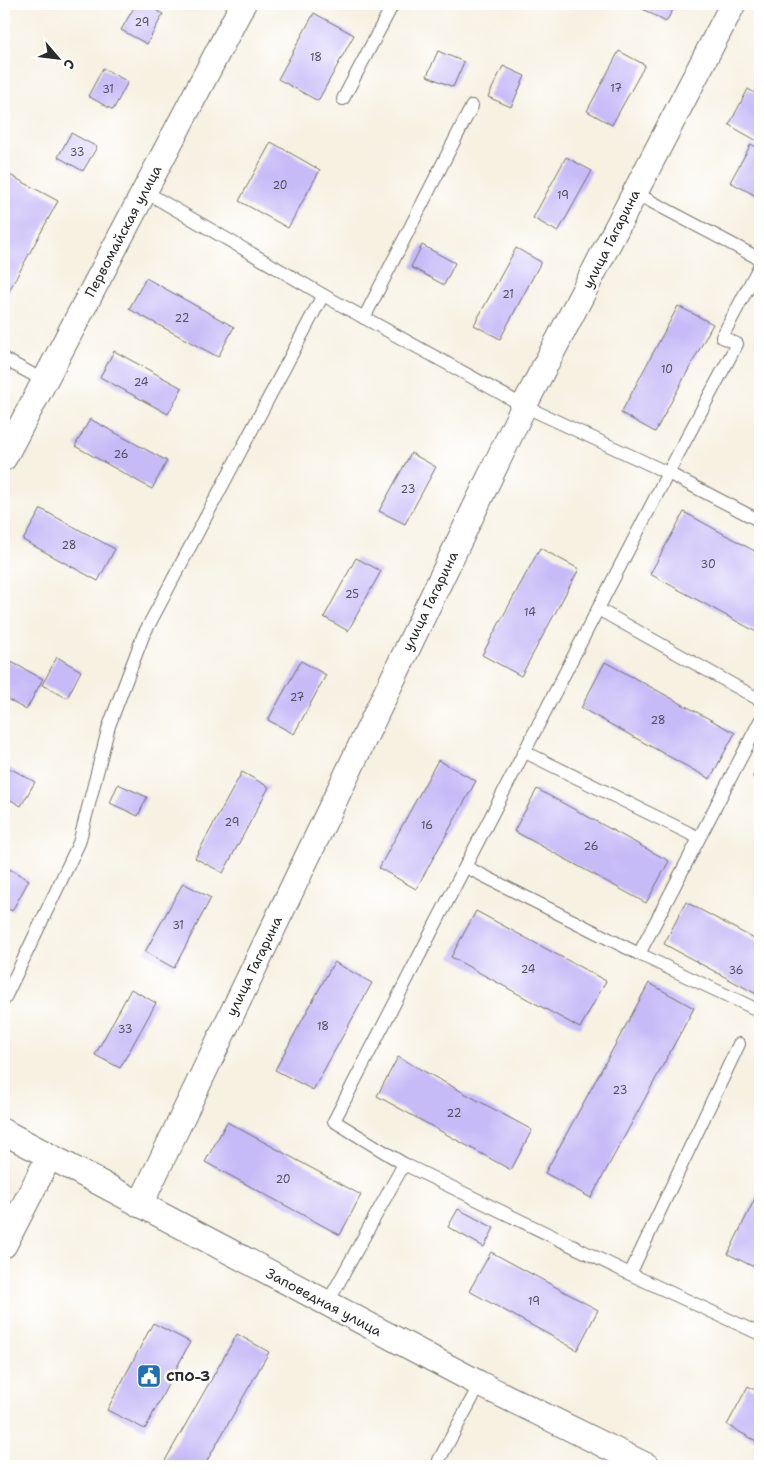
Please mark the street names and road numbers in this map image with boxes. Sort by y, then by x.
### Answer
street label: Первомайская улица [81,162,166,300]
street label: улица Гагарина [578,186,644,292]
street label: улица Гагарина [398,548,462,654]
street label: улица Гагарина [222,913,286,1019]
street label: Заповедная улица [263,1264,385,1340]

